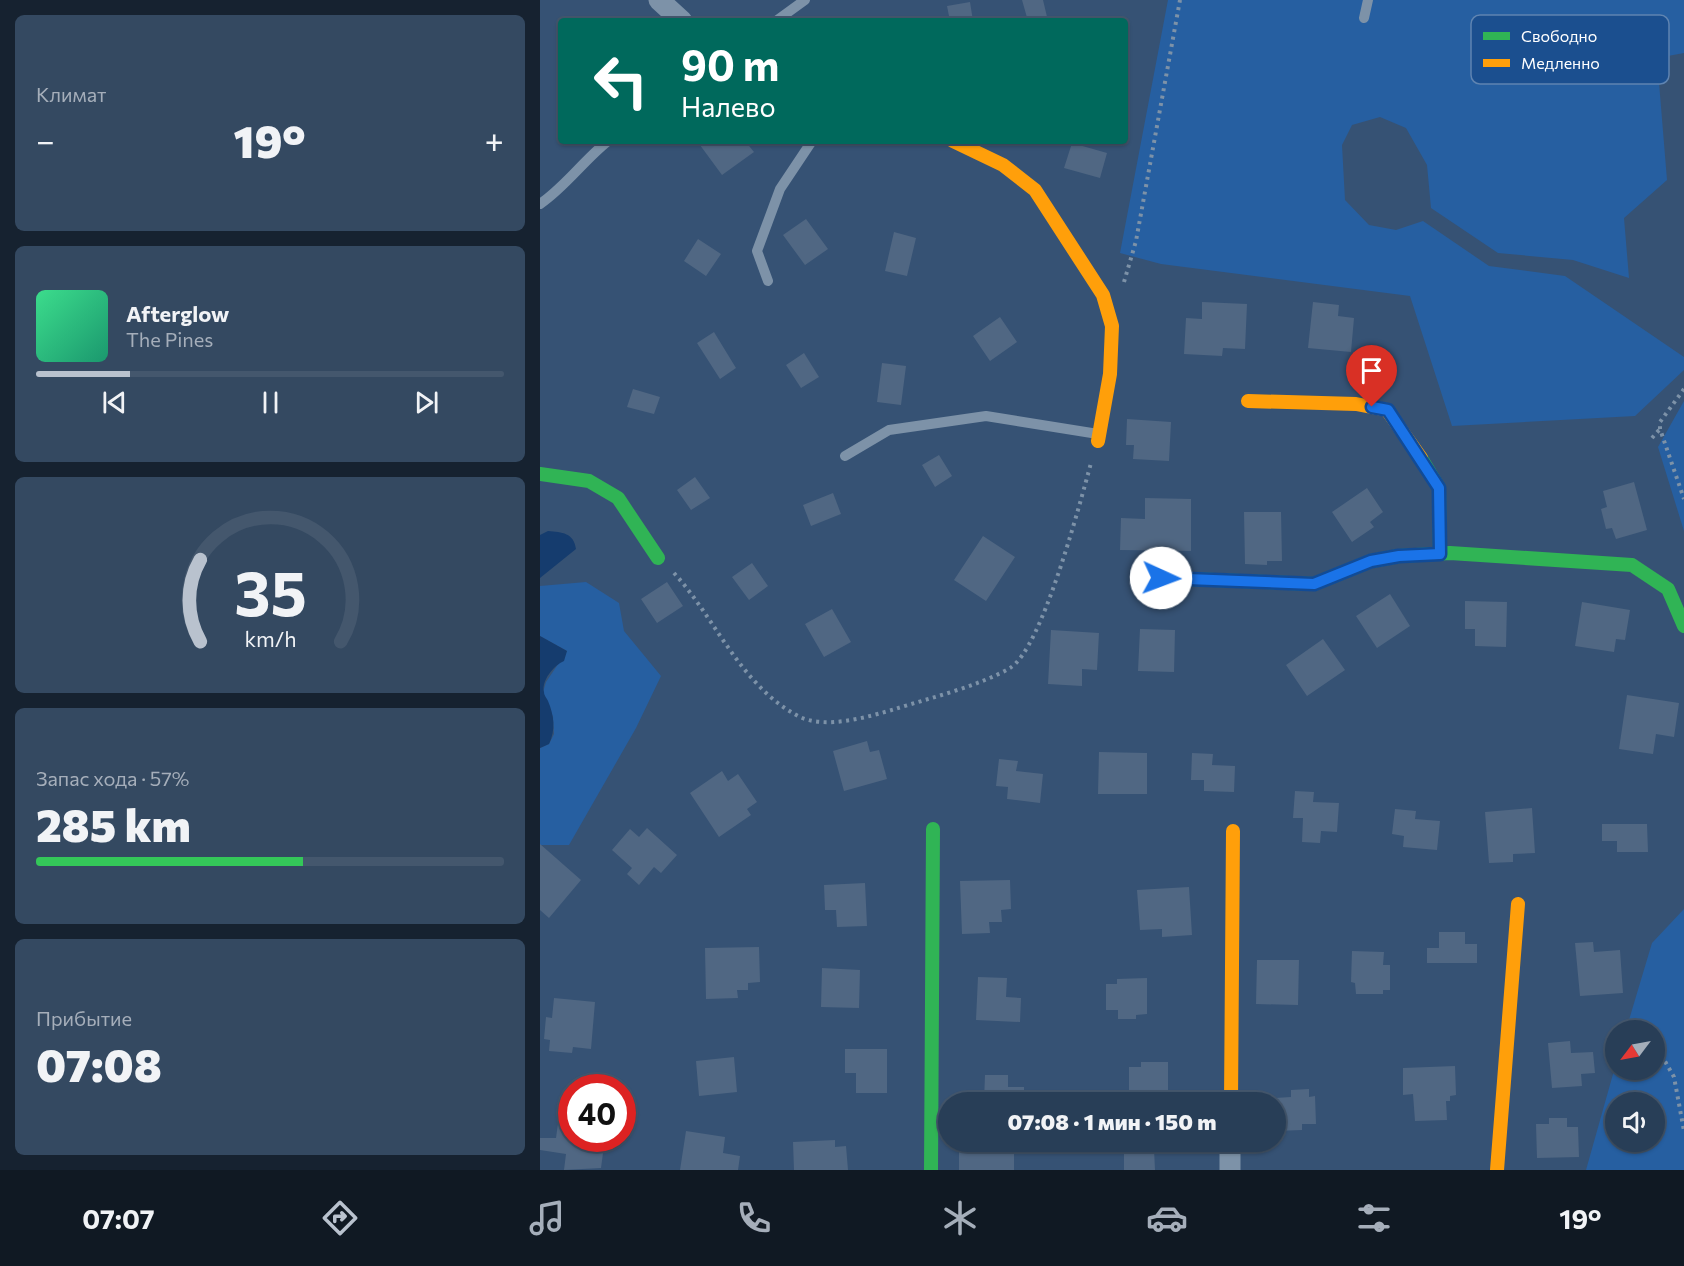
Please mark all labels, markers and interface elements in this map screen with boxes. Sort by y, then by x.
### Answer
legend [1471,15,1669,84]
text: Свободно [1521,26,1597,45]
text: 90 m [681,38,780,90]
icon: left [582,42,660,120]
text: Медленно [1521,53,1600,72]
text: Климат [36,82,106,106]
text: Налево [681,90,776,123]
text: 19° [234,112,306,167]
text: − [36,119,55,160]
text: + [485,119,504,160]
text: Afterglow [126,300,229,327]
text: The Pines [126,327,213,351]
pin [1346,345,1397,407]
icon: arrive [1355,354,1388,387]
icon: previous [98,386,131,419]
icon: pause [254,386,287,419]
icon: next [410,386,443,419]
position arrow [1129,546,1193,610]
text: 35 [234,553,306,629]
text: km/h [244,625,296,651]
text: Запас хода · 57% [36,766,189,790]
text: 285 km [36,796,191,851]
text: Прибытие [36,1006,132,1030]
north arrow [1605,1020,1665,1080]
map controls [1605,1020,1665,1152]
text: 07:08 [36,1036,162,1091]
speed limit sign: 40 [558,1074,636,1152]
button: sound [1605,1092,1665,1152]
text: 07:08 · 1 мин · 150 m [1008,1108,1216,1135]
icon: directions [319,1197,361,1239]
icon: music [526,1197,568,1239]
icon: phone [733,1197,775,1239]
icon: climate [939,1197,981,1239]
icon: car [1146,1197,1188,1239]
icon: filters [1353,1197,1395,1239]
text: 07:07 [82,1202,155,1235]
text: 19° [1559,1202,1602,1235]

